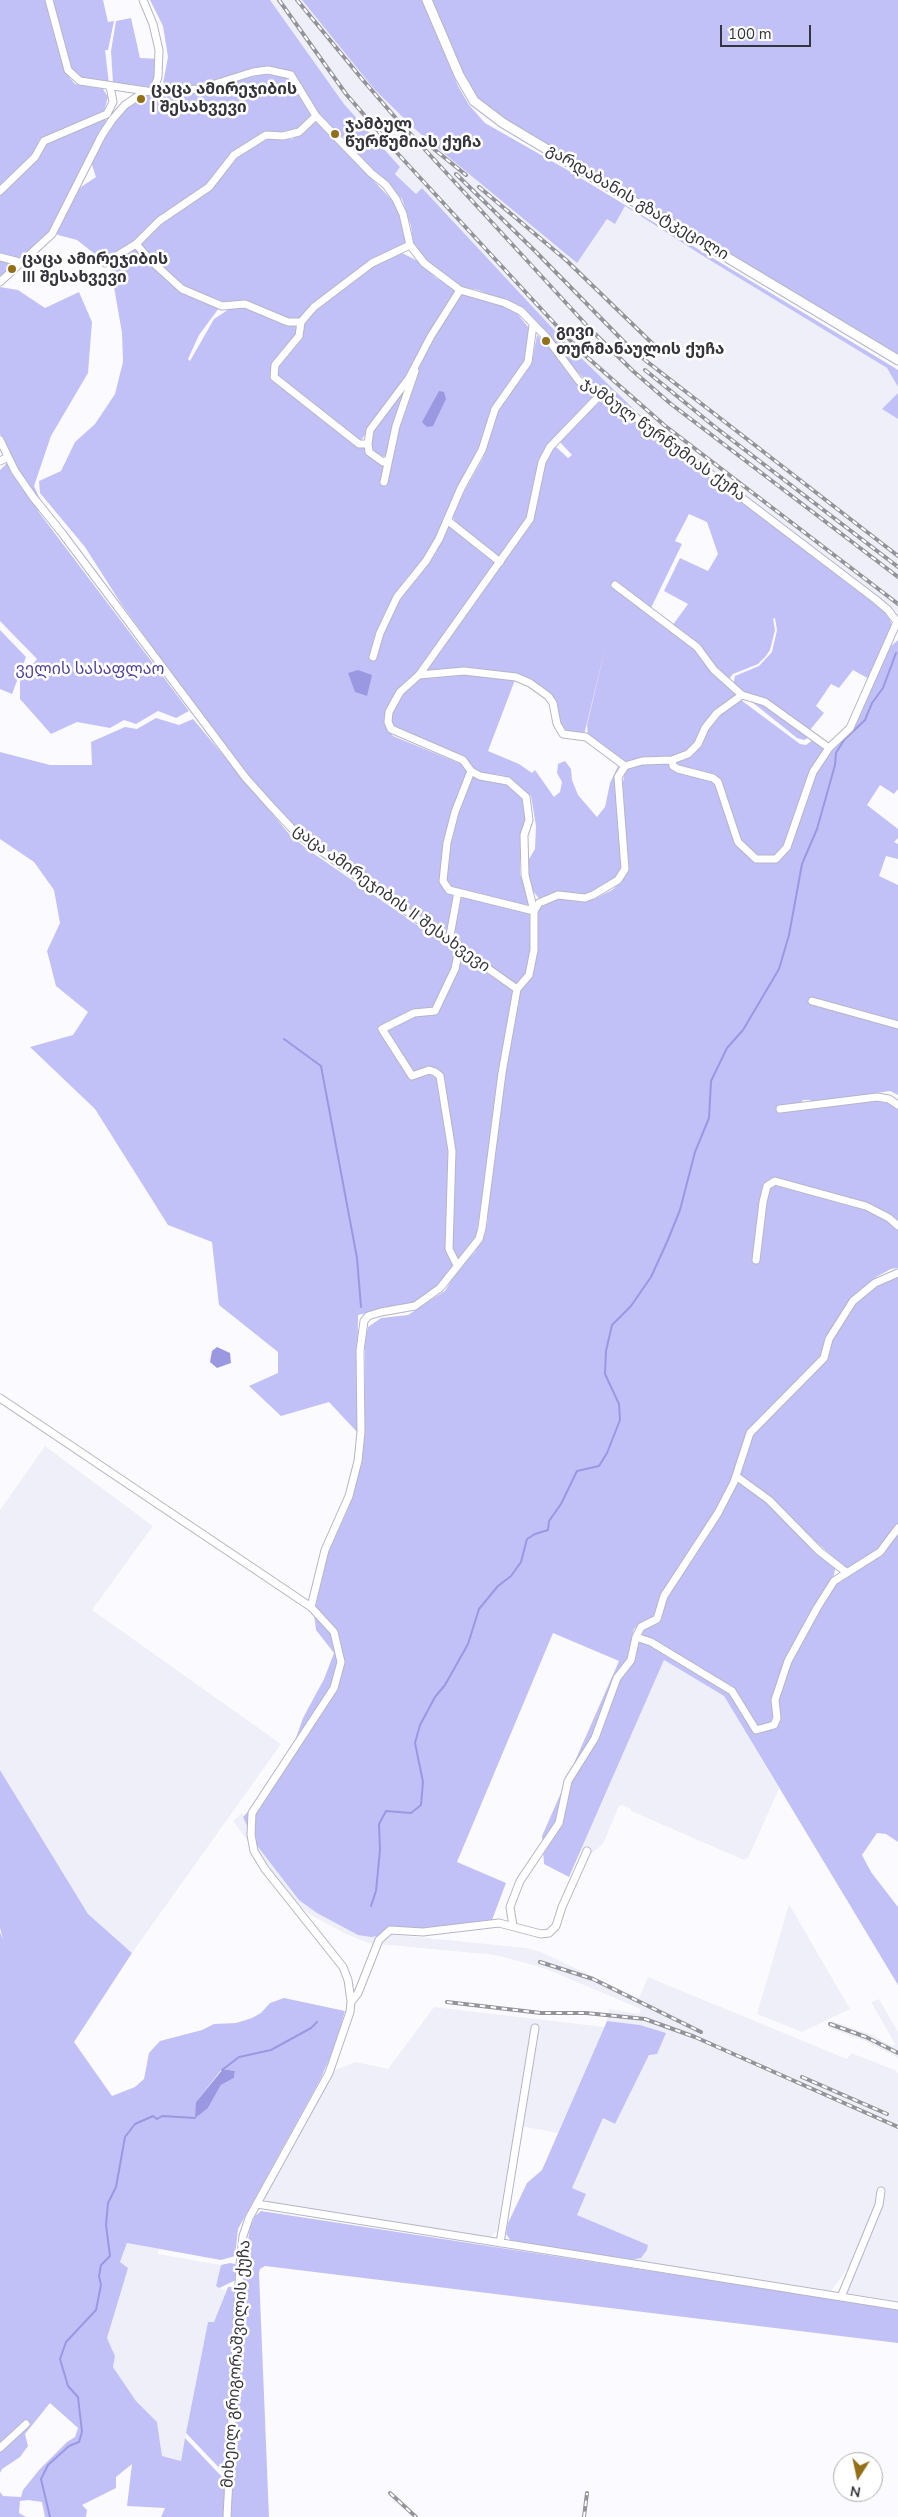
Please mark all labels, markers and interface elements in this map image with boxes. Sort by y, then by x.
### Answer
scale bar [723,15,814,47]
text: 100 m [728,24,772,44]
place label: ცაცა ამირეჯიბის I შესახვევი [151,80,297,118]
marker: ცაცა ამირეჯიბის I შესახვევი [135,93,147,105]
place label: ჯამბულ წურწუმიას ქუჩა [345,115,481,153]
marker: ჯამბულ წურწუმიას ქუჩა [329,128,341,140]
street label: გარდაბანის გზატკეცილი [542,141,732,265]
place label: ცაცა ამირეჯიბის III შესახვევი [22,250,168,288]
marker: ცაცა ამირეჯიბის III შესახვევი [6,263,18,275]
place label: გივი თურმანაულის ქუჩა [556,322,724,360]
marker: გივი თურმანაულის ქუჩა [540,335,552,347]
street label: ჯამბულ წურწუმიას ქუჩა [577,374,749,506]
park label: ველის სასაფლაო [16,660,164,680]
street label: ცაცა ამირეჯიბის II შესახვევი [289,821,493,977]
street label: მიხეილ გრიგორაშვილის ქუჩა [219,2239,255,2489]
north arrow [833,2452,883,2502]
text: N [849,2481,862,2502]

